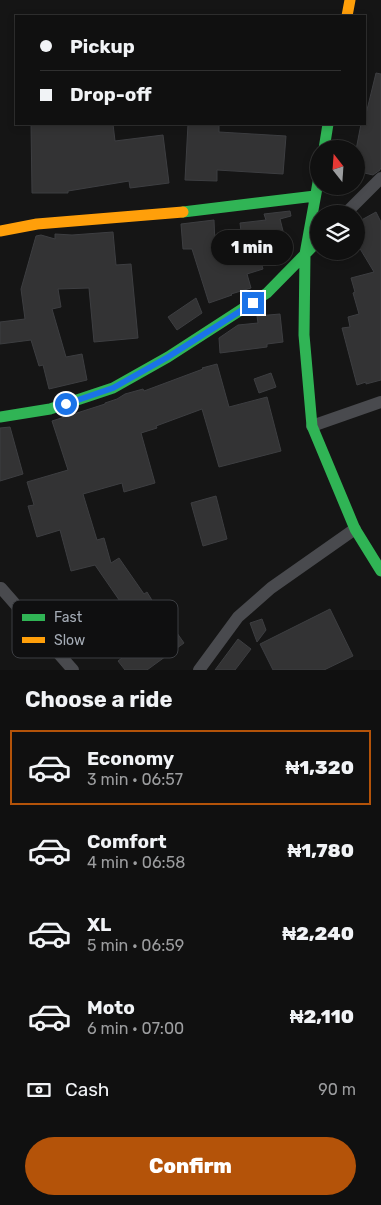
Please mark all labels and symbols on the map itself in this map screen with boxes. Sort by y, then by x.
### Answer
north arrow [310,140,365,195]
callout: 1 min [212,230,294,266]
route end [242,292,264,314]
route start [55,393,77,415]
legend [12,600,178,658]
text: Fast [54,609,83,626]
text: Slow [54,632,85,649]

